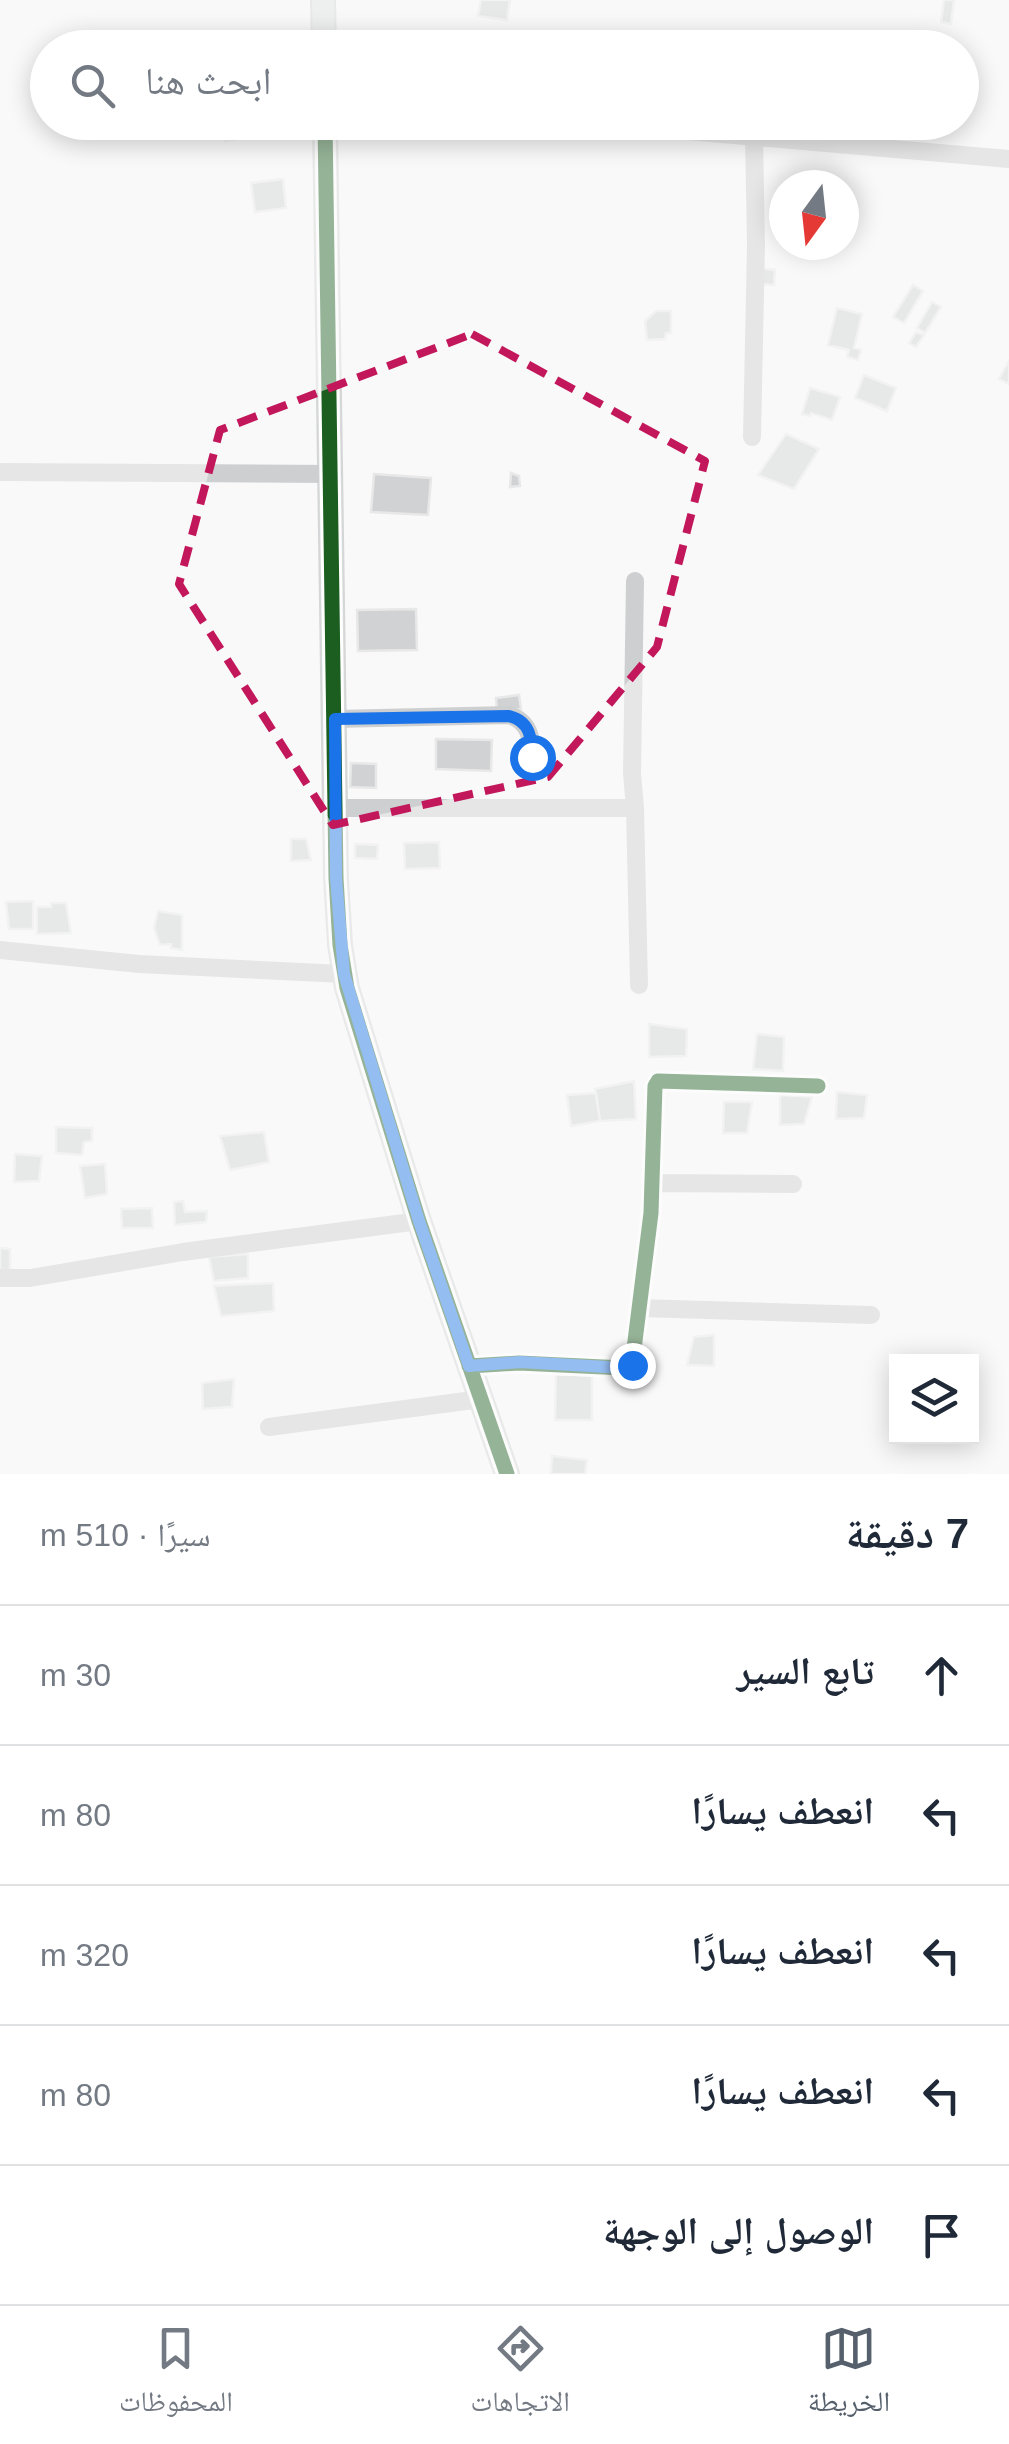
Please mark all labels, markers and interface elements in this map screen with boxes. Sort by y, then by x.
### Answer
search box [30,30,979,140]
icon: search [65,58,120,113]
text: ابحث هنا [145,60,271,102]
north arrow [769,170,859,260]
route start [510,735,556,781]
route end [610,1343,656,1389]
map controls [889,1354,979,1444]
button: layers [889,1354,979,1444]
text: 7 دقيقة [846,1510,969,1557]
text: سيرًا · 510 m [40,1517,211,1553]
icon: ahead [914,1648,969,1703]
text: تابع السير [737,1650,874,1692]
text: 30 m [40,1657,111,1693]
icon: left [914,1788,969,1843]
text: انعطف يسارًا [691,1790,874,1832]
text: 80 m [40,1797,111,1833]
icon: left [914,1928,969,1983]
text: انعطف يسارًا [691,1930,874,1972]
text: 320 m [40,1937,129,1973]
icon: left [914,2068,969,2123]
text: انعطف يسارًا [691,2070,874,2112]
text: 80 m [40,2077,111,2113]
icon: arrive [914,2208,969,2263]
text: الوصول إلى الوجهة [603,2210,874,2252]
tab: المحفوظات [119,2321,233,2429]
tab: الاتجاهات [471,2321,570,2429]
tab: الخريطة [808,2321,890,2429]

